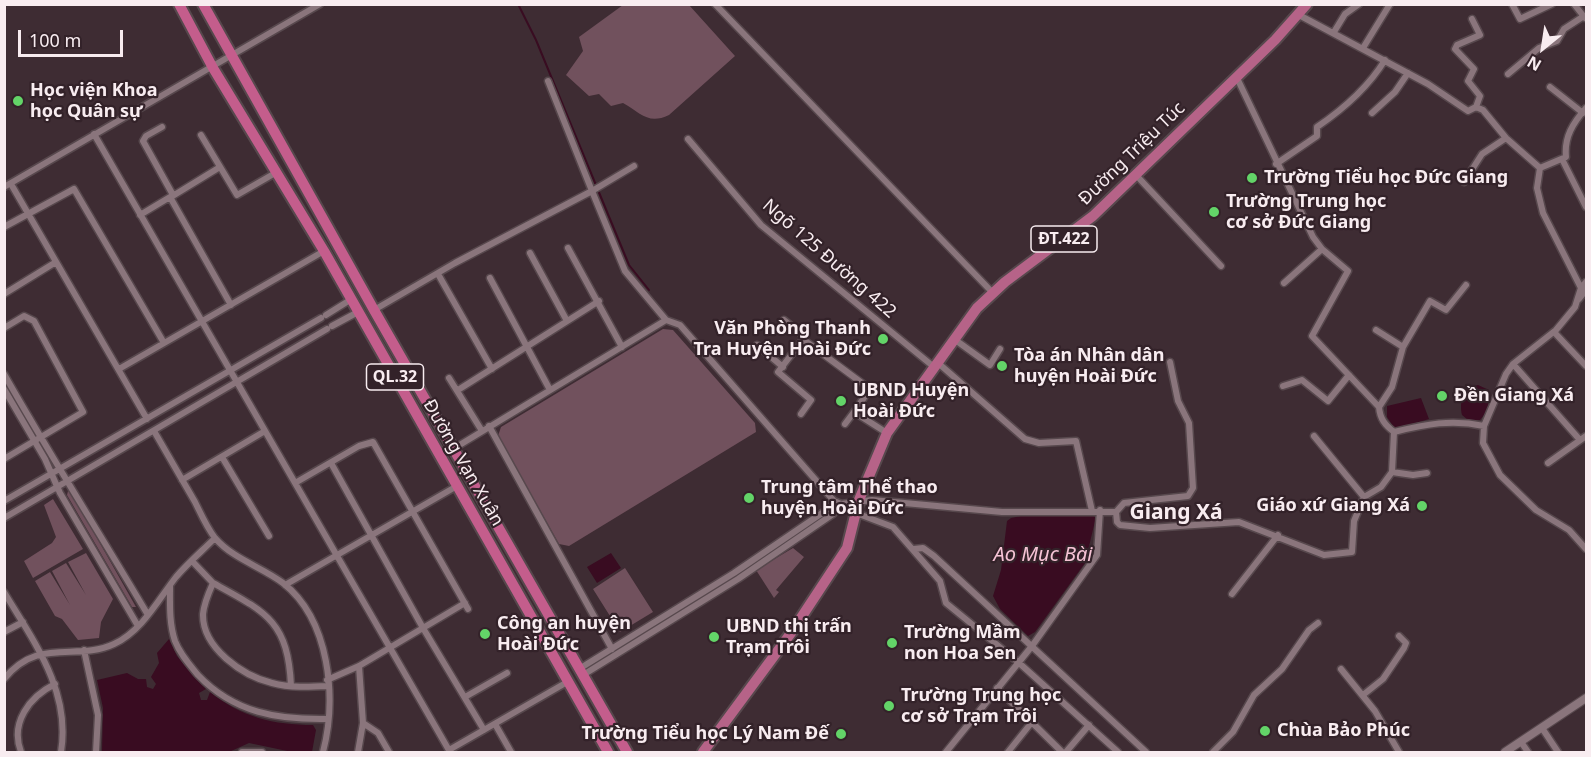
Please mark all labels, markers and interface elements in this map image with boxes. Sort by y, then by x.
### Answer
scale bar [21,18,126,56]
north arrow [1513,18,1573,78]
text: 100 m [29,28,81,52]
text: N [1523,51,1545,76]
place label: Học viện Khoa học Quân sự [30,80,157,122]
marker: Học viện Khoa học Quân sự [11,94,25,108]
street label: Đường Triệu Túc [1074,98,1190,210]
place label: Trường Tiểu học Đức Giang [1264,167,1508,189]
marker: Trường Tiểu học Đức Giang [1245,171,1259,185]
place label: Trường Trung học cơ sở Đức Giang [1226,191,1386,234]
street label: Ngõ 125 Đường 422 [758,195,900,323]
marker: Trường Trung học cơ sở Đức Giang [1207,205,1221,219]
road number: ĐT.422 [1031,226,1097,252]
place label: Văn Phòng Thanh Tra Huyện Hoài Đức [694,318,871,360]
marker: Văn Phòng Thanh Tra Huyện Hoài Đức [876,332,890,346]
place label: Tòa án Nhân dân huyện Hoài Đức [1014,345,1164,388]
marker: Tòa án Nhân dân huyện Hoài Đức [995,359,1009,373]
road number: QL.32 [366,364,424,390]
place label: UBND Huyện Hoài Đức [853,380,969,422]
place label: Đền Giang Xá [1454,385,1574,407]
marker: Đền Giang Xá [1435,389,1449,403]
marker: UBND Huyện Hoài Đức [834,394,848,408]
street label: Đường Vạn Xuân [418,396,508,530]
place label: Trung tâm Thể thao huyện Hoài Đức [761,477,938,520]
marker: Trung tâm Thể thao huyện Hoài Đức [742,491,756,505]
place label: Giáo xứ Giang Xá [1256,495,1410,517]
marker: Giáo xứ Giang Xá [1415,499,1429,513]
district label: Giang Xá [1129,500,1223,526]
water label: Ao Mục Bài [994,543,1092,567]
place label: Công an huyện Hoài Đức [497,613,631,656]
place label: UBND thị trấn Trạm Trôi [726,616,852,658]
place label: Trường Mầm non Hoa Sen [904,622,1020,664]
marker: Công an huyện Hoài Đức [478,627,492,641]
marker: UBND thị trấn Trạm Trôi [707,630,721,644]
marker: Trường Mầm non Hoa Sen [885,636,899,650]
place label: Trường Trung học cơ sở Trạm Trôi [901,685,1061,728]
marker: Trường Trung học cơ sở Trạm Trôi [882,699,896,713]
place label: Chùa Bảo Phúc [1277,720,1410,742]
place label: Trường Tiểu học Lý Nam Đế [581,723,829,745]
marker: Chùa Bảo Phúc [1258,724,1272,738]
marker: Trường Tiểu học Lý Nam Đế [834,727,848,741]

